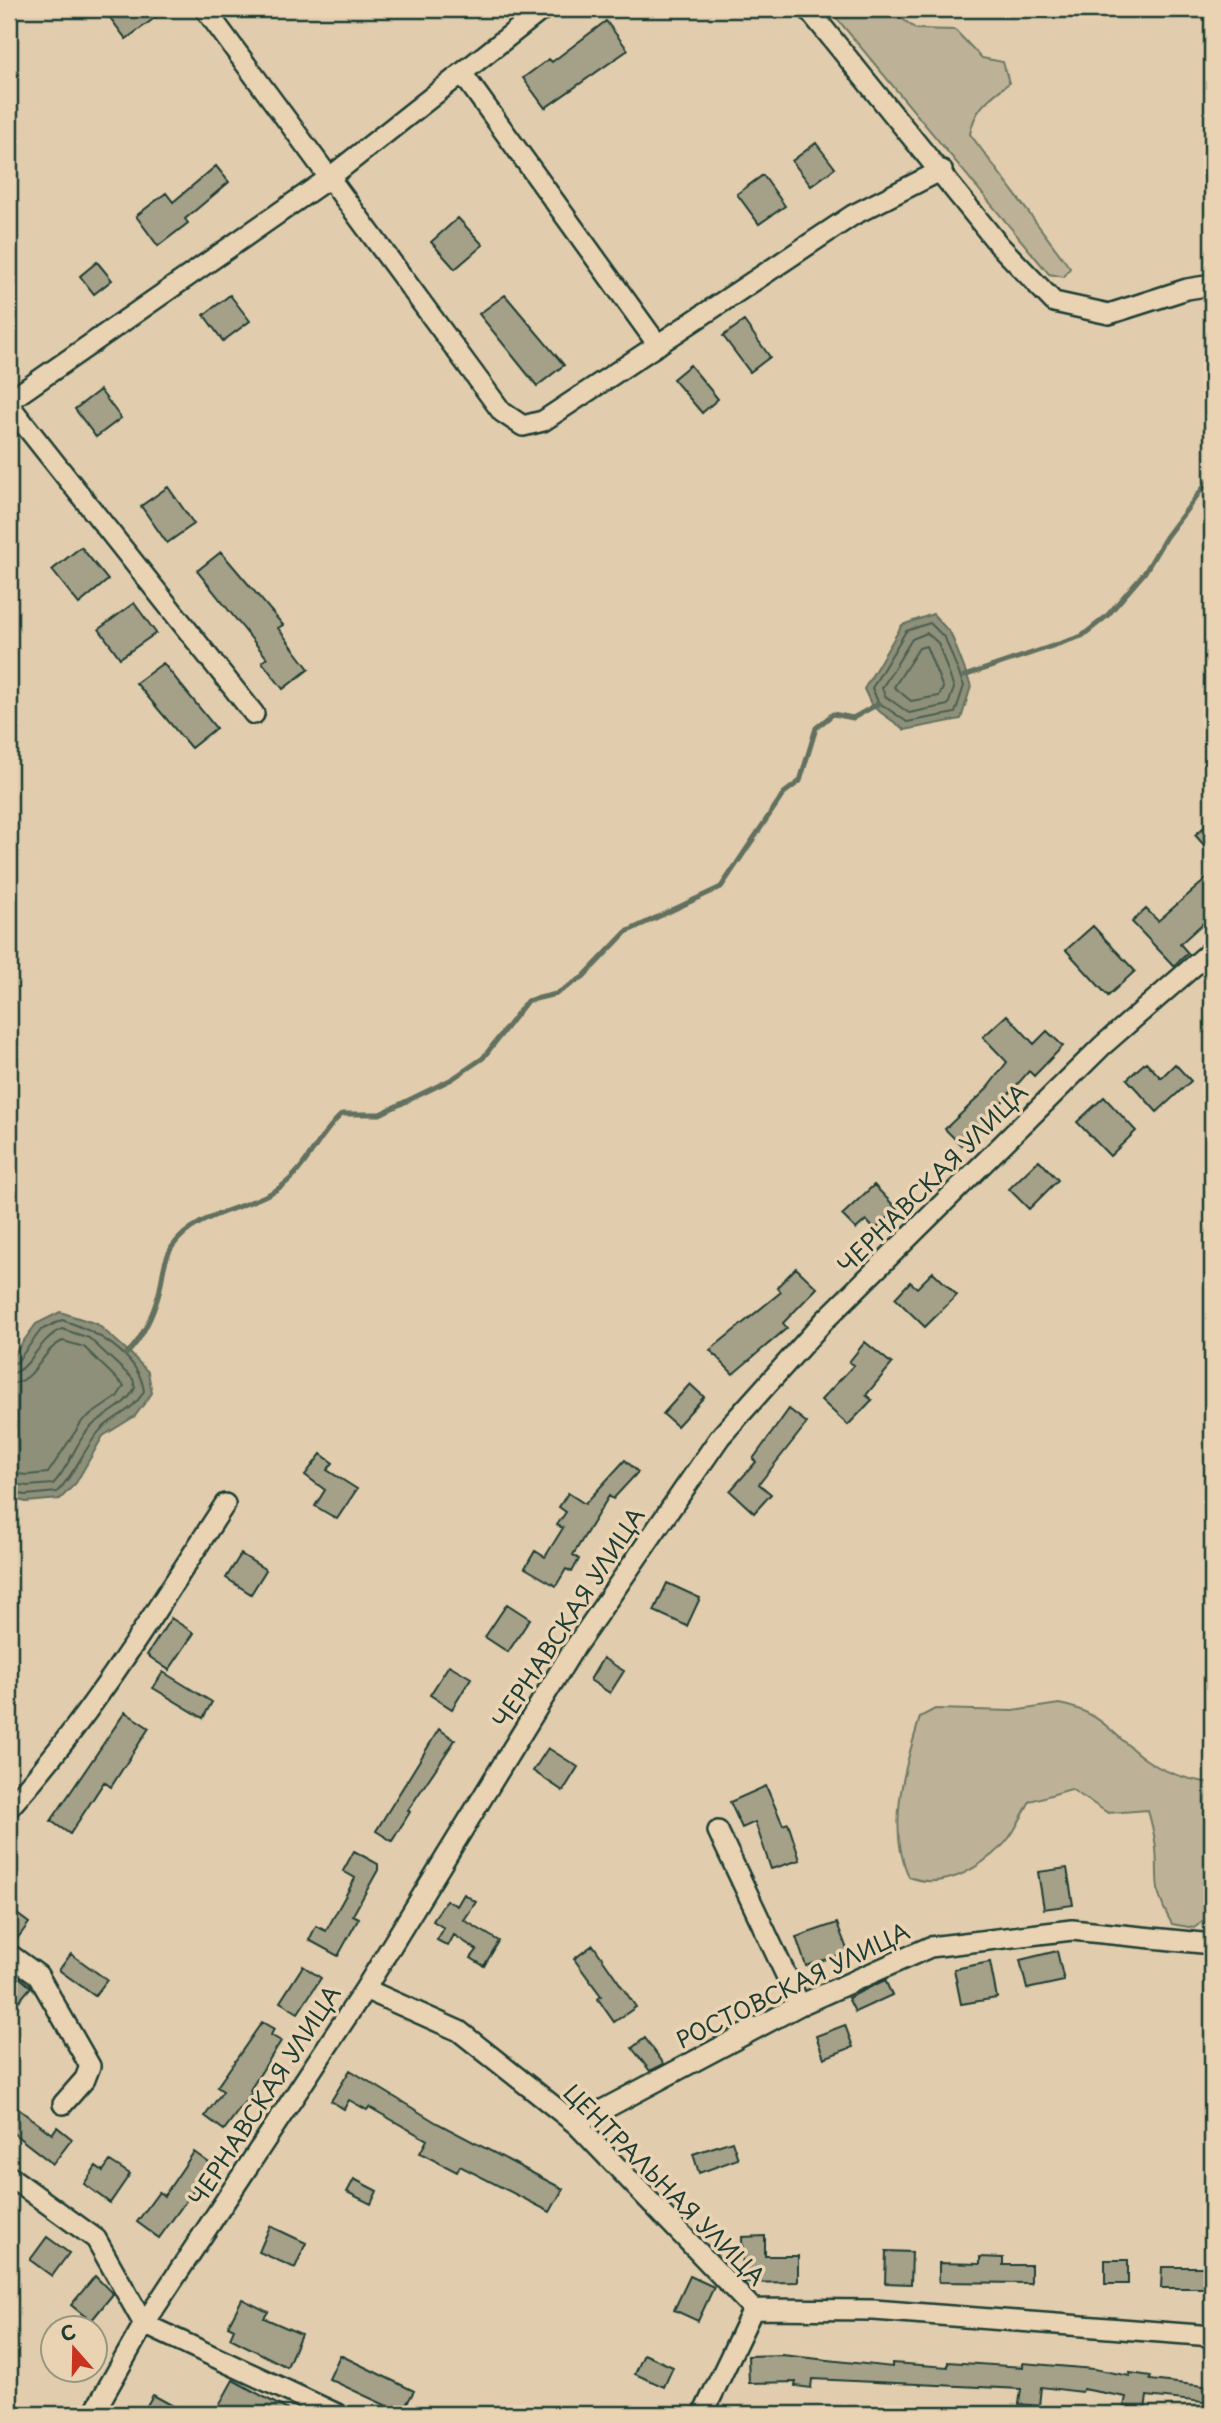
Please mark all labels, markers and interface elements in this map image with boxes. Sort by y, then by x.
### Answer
street label: ЧЕРНАВСКАЯ УЛИЦА [829,1075,1035,1281]
street label: ЧЕРНАВСКАЯ УЛИЦА [483,1500,652,1735]
street label: РОСТОВСКАЯ УЛИЦА [670,1913,915,2057]
street label: ЧЕРНАВСКАЯ УЛИЦА [179,1978,348,2213]
street label: ЦЕНТРАЛЬНАЯ УЛИЦА [556,2075,774,2293]
north arrow [38,2314,108,2384]
text: С [56,2316,79,2348]

